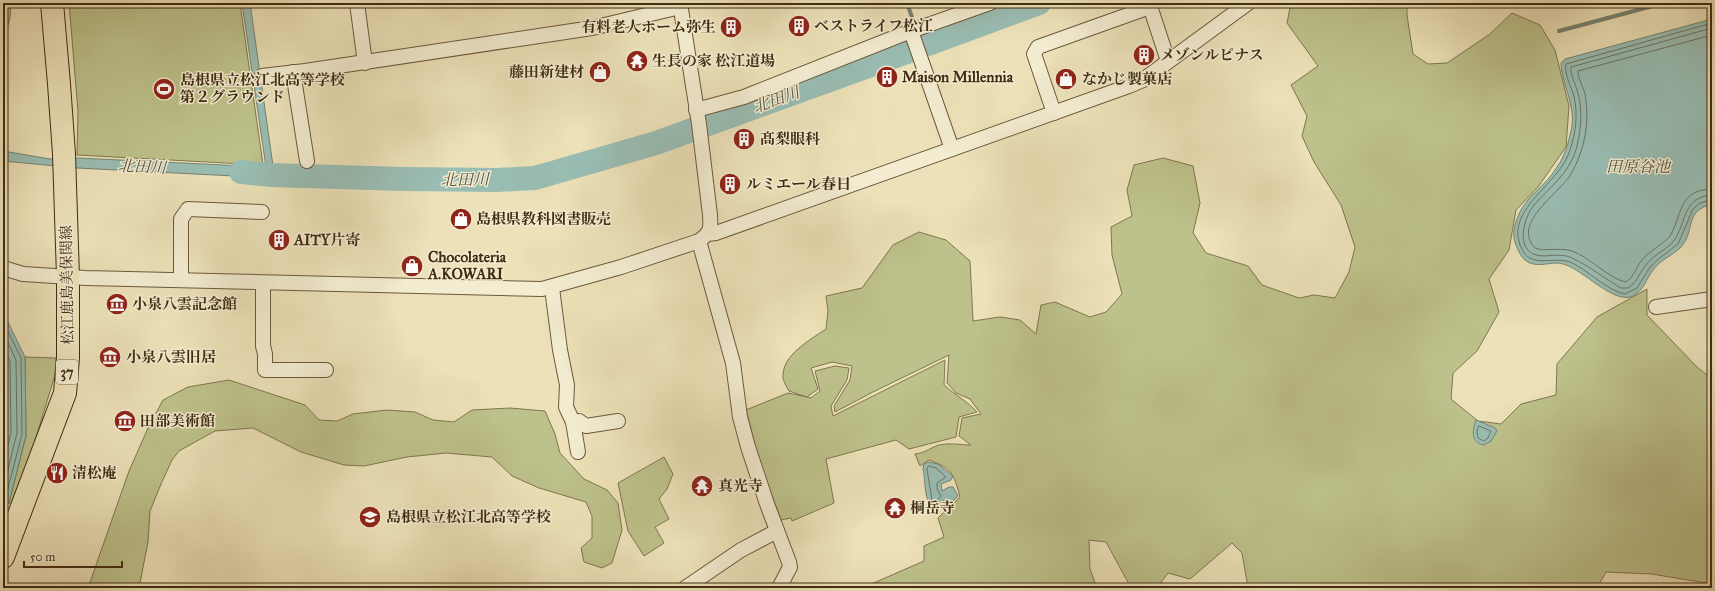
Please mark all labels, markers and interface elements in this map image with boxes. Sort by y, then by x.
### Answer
building icon: ベストライフ松江 [786,13,812,39]
building icon: 有料老人ホーム弥生 [718,14,744,40]
place label: ベストライフ松江 [814,17,933,35]
place label: 有料老人ホーム弥生 [581,18,716,36]
building icon: メゾンルピナス [1131,42,1157,68]
place label: メゾンルピナス [1160,46,1264,64]
temple icon: 生長の家 松江道場 [624,48,650,74]
place label: 生長の家 松江道場 [652,52,775,70]
shop icon: 藤田新建材 [587,59,613,85]
place label: 藤田新建材 [509,63,584,81]
building icon: Maison Millennia [874,64,900,90]
shop icon: なかじ製菓店 [1053,66,1079,92]
place label: Maison Millennia [902,68,1014,86]
place label: なかじ製菓店 [1082,70,1172,88]
place label: 島根県立松江北高等学校 第２グラウンド [180,71,345,106]
sports icon: 島根県立松江北高等学校 第２グラウンド [151,76,177,102]
water label: 北田川 [750,82,804,117]
building icon: 髙梨眼科 [731,126,757,152]
place label: 髙梨眼科 [760,130,820,148]
water label: 北田川 [118,156,168,177]
water label: 田原谷池 [1606,157,1672,176]
water label: 北田川 [441,170,491,189]
building icon: ルミエール春日 [717,171,743,197]
place label: ルミエール春日 [746,175,851,193]
shop icon: 島根県教科図書販売 [448,206,474,232]
place label: 島根県教科図書販売 [476,210,611,228]
street label: 松江鹿島美保関線 [57,225,77,345]
building icon: AITY片寄 [266,227,292,253]
place label: AITY片寄 [293,231,360,249]
place label: Chocolateria A.KOWARI [427,248,507,283]
shop icon: Chocolateria A.KOWARI [399,253,425,279]
museum icon: 小泉八雲記念館 [104,291,130,317]
place label: 小泉八雲記念館 [132,295,237,313]
museum icon: 小泉八雲旧居 [97,344,123,370]
place label: 小泉八雲旧居 [126,348,216,366]
road number: 37 [56,360,78,384]
museum icon: 田部美術館 [112,408,138,434]
place label: 田部美術館 [140,412,215,430]
restaurant icon: 清松庵 [44,460,70,486]
place label: 清松庵 [72,464,117,482]
temple icon: 真光寺 [689,473,715,499]
place label: 真光寺 [718,477,763,495]
temple icon: 桐岳寺 [882,495,908,521]
place label: 桐岳寺 [910,499,955,517]
school or university icon: 島根県立松江北高等学校 [357,504,383,530]
place label: 島根県立松江北高等学校 [386,508,551,526]
scale bar [24,543,122,569]
text: 50 m [30,550,55,564]

